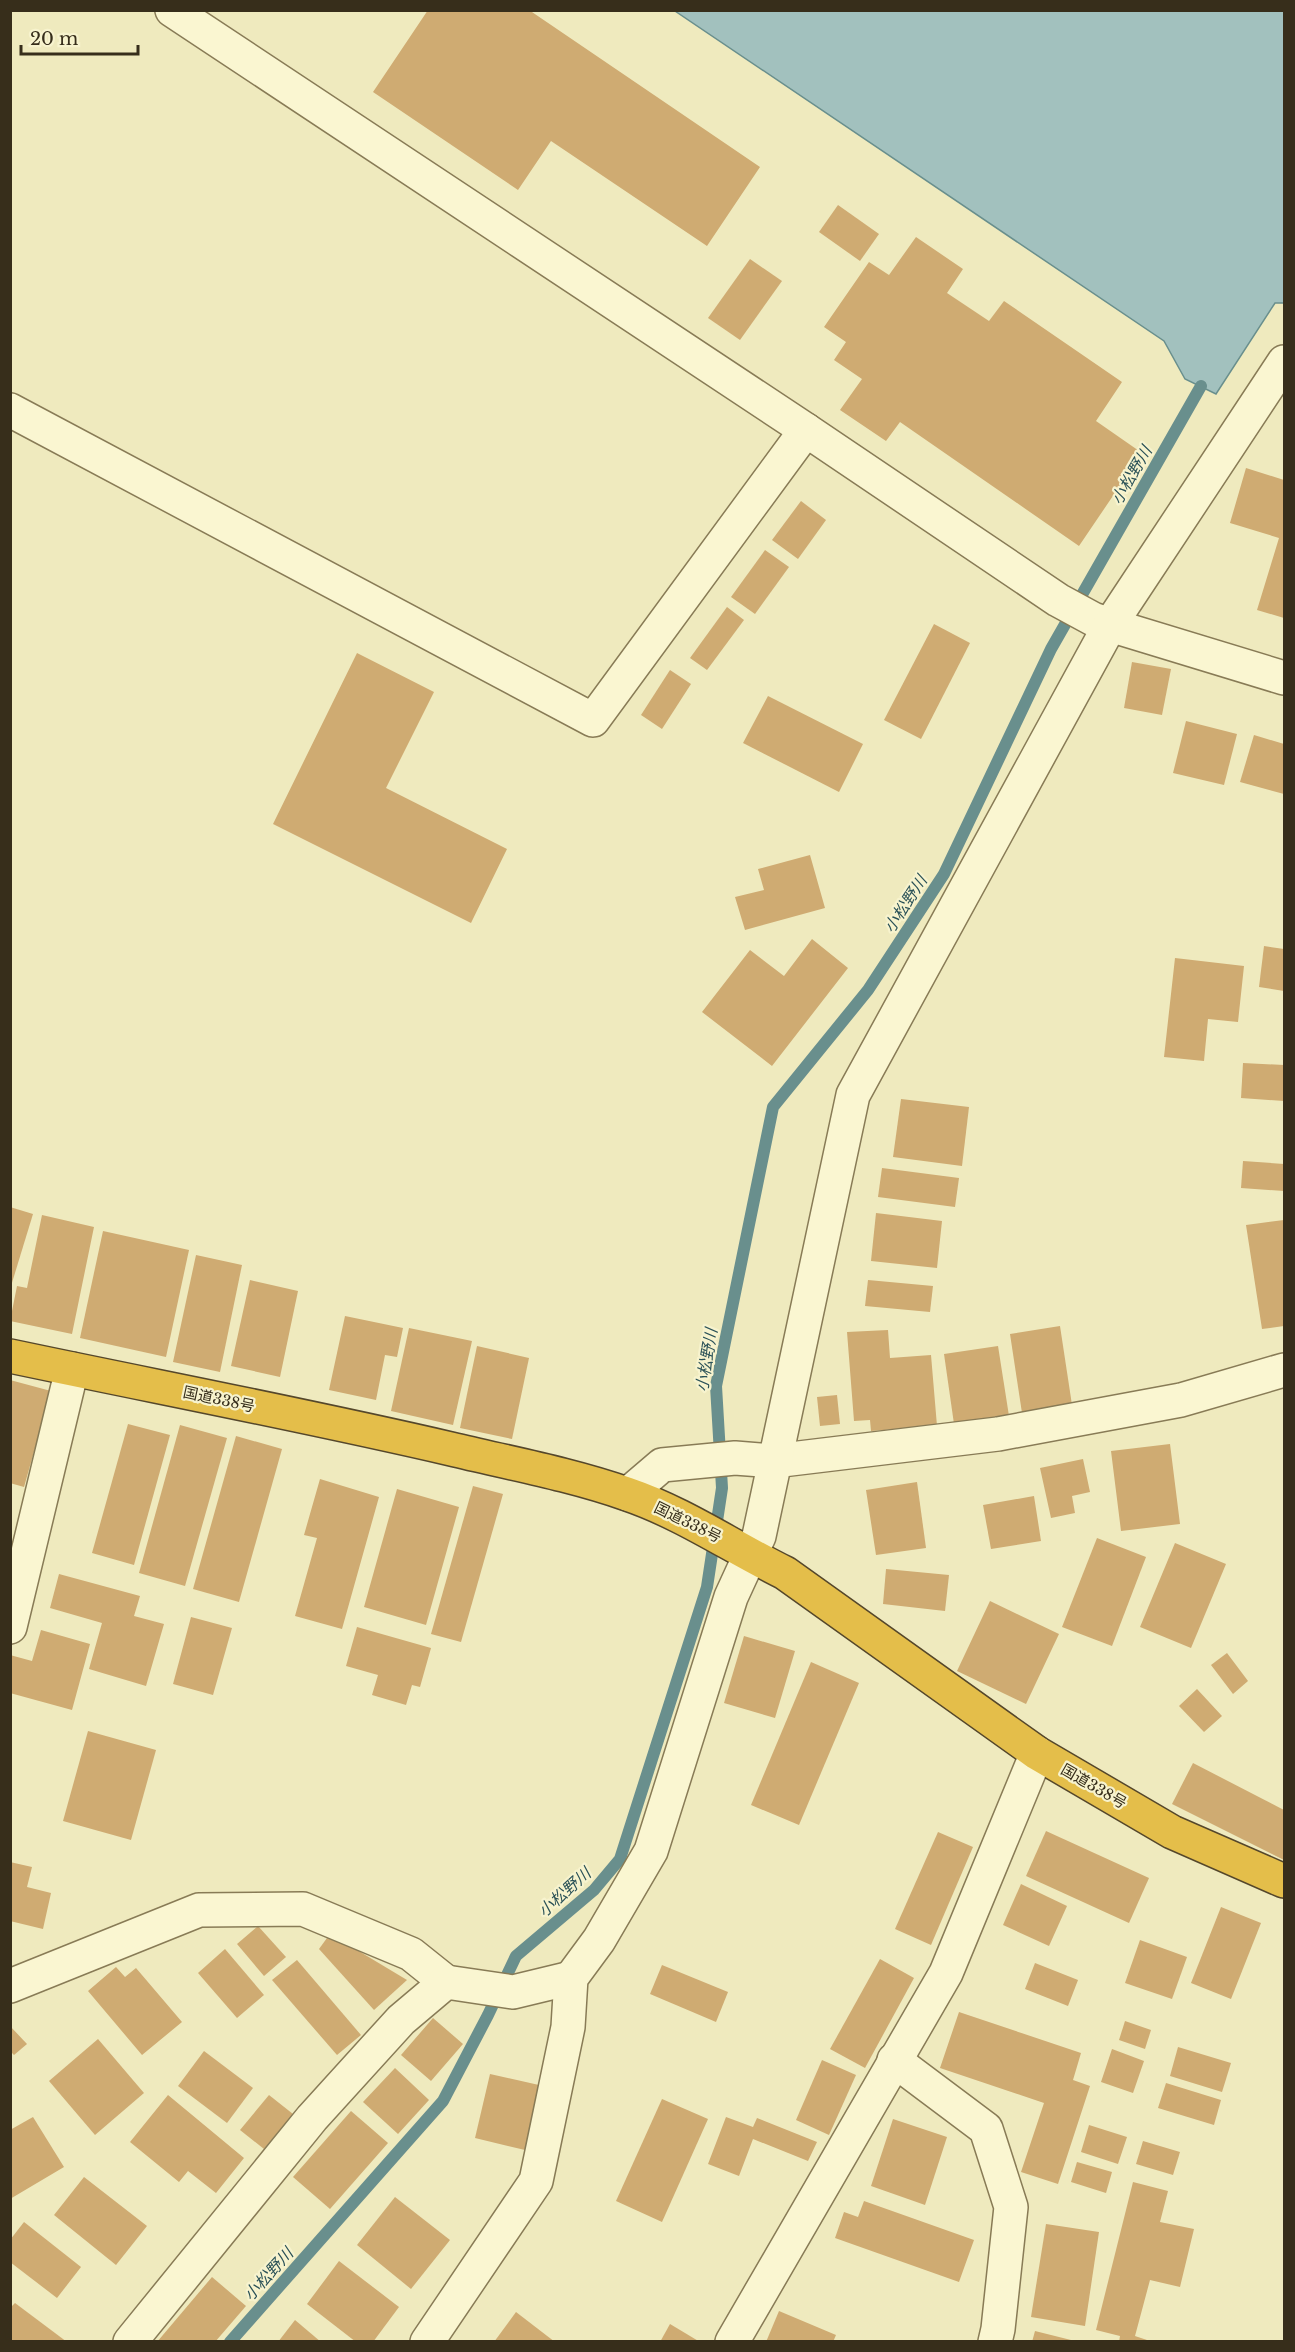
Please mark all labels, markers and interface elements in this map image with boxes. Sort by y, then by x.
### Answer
scale bar [21,18,138,56]
text: 20 m [30,28,78,50]
water label: 小松野川 [1106,441,1157,508]
water label: 小松野川 [879,870,932,936]
water label: 小松野川 [691,1325,721,1393]
street label: 国道338号 [182,1382,256,1416]
street label: 国道338号 [651,1498,725,1546]
street label: 国道338号 [1058,1760,1130,1812]
water label: 小松野川 [534,1862,596,1921]
water label: 小松野川 [239,2242,298,2304]

